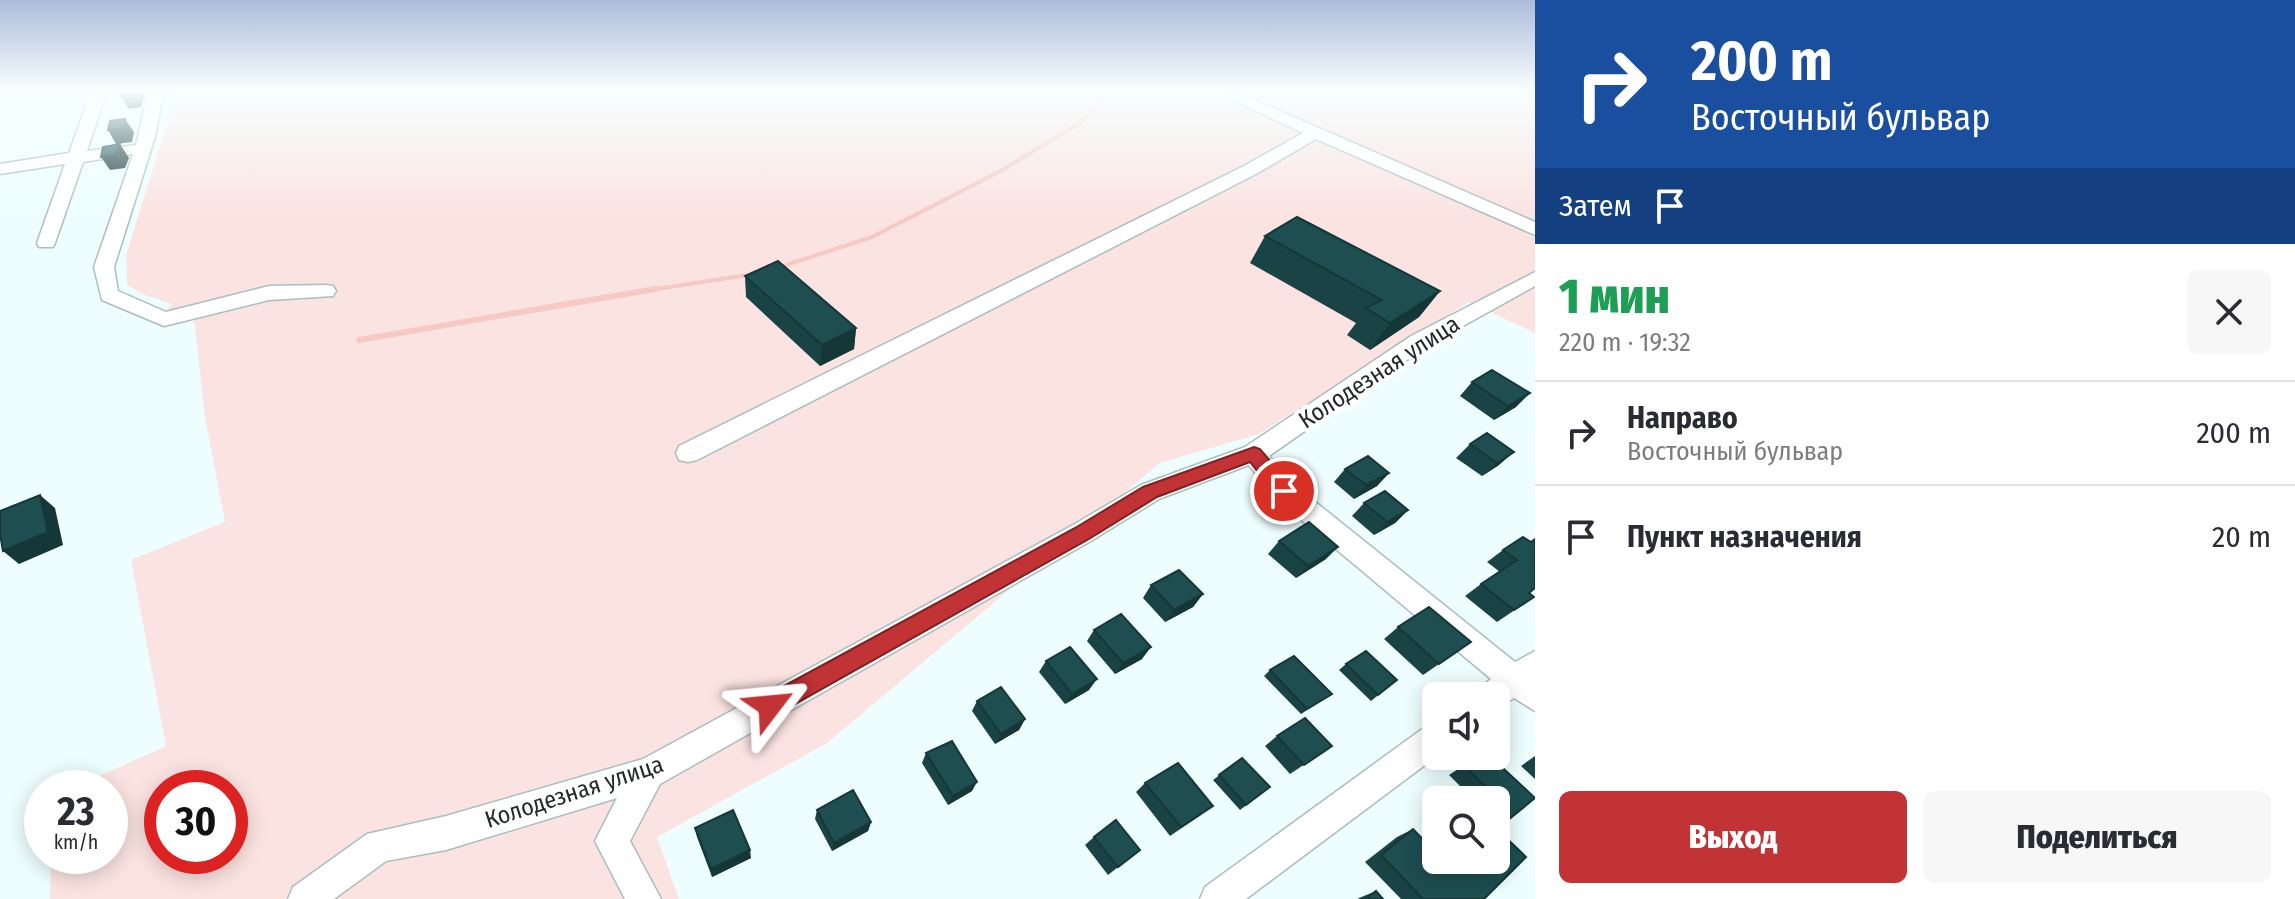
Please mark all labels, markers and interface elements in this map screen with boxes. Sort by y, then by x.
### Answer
text: 200 m [1691,28,1832,95]
icon: right [1559,32,1663,136]
text: Восточный бульвар [1691,96,1990,140]
icon: arrive [1648,184,1692,228]
text: Затем [1559,188,1632,224]
text: 1 мин [1559,268,1670,326]
button: close [2187,270,2271,354]
street label: Колодезная улица [1293,310,1465,434]
text: 220 m · 19:32 [1559,327,1691,358]
text: Направо [1627,400,1738,436]
icon: right [1559,411,1603,455]
text: 200 m [2196,415,2271,451]
text: Восточный бульвар [1627,436,1843,467]
pin [1250,457,1318,525]
icon: arrive [1262,469,1306,513]
icon: arrive [1559,515,1603,559]
text: Пункт назначения [1627,519,1862,555]
text: 20 m [2212,519,2271,555]
position arrow [728,664,812,748]
map controls [1422,682,1510,874]
button: sound [1422,682,1510,770]
street label: Колодезная улица [481,750,667,834]
speed limit sign: 30 [144,770,248,874]
button: search [1422,786,1510,874]
text: 23 [57,788,95,836]
button: Выход [1559,791,1907,883]
button: Поделиться [1923,791,2271,883]
text: km/h [54,830,98,854]

